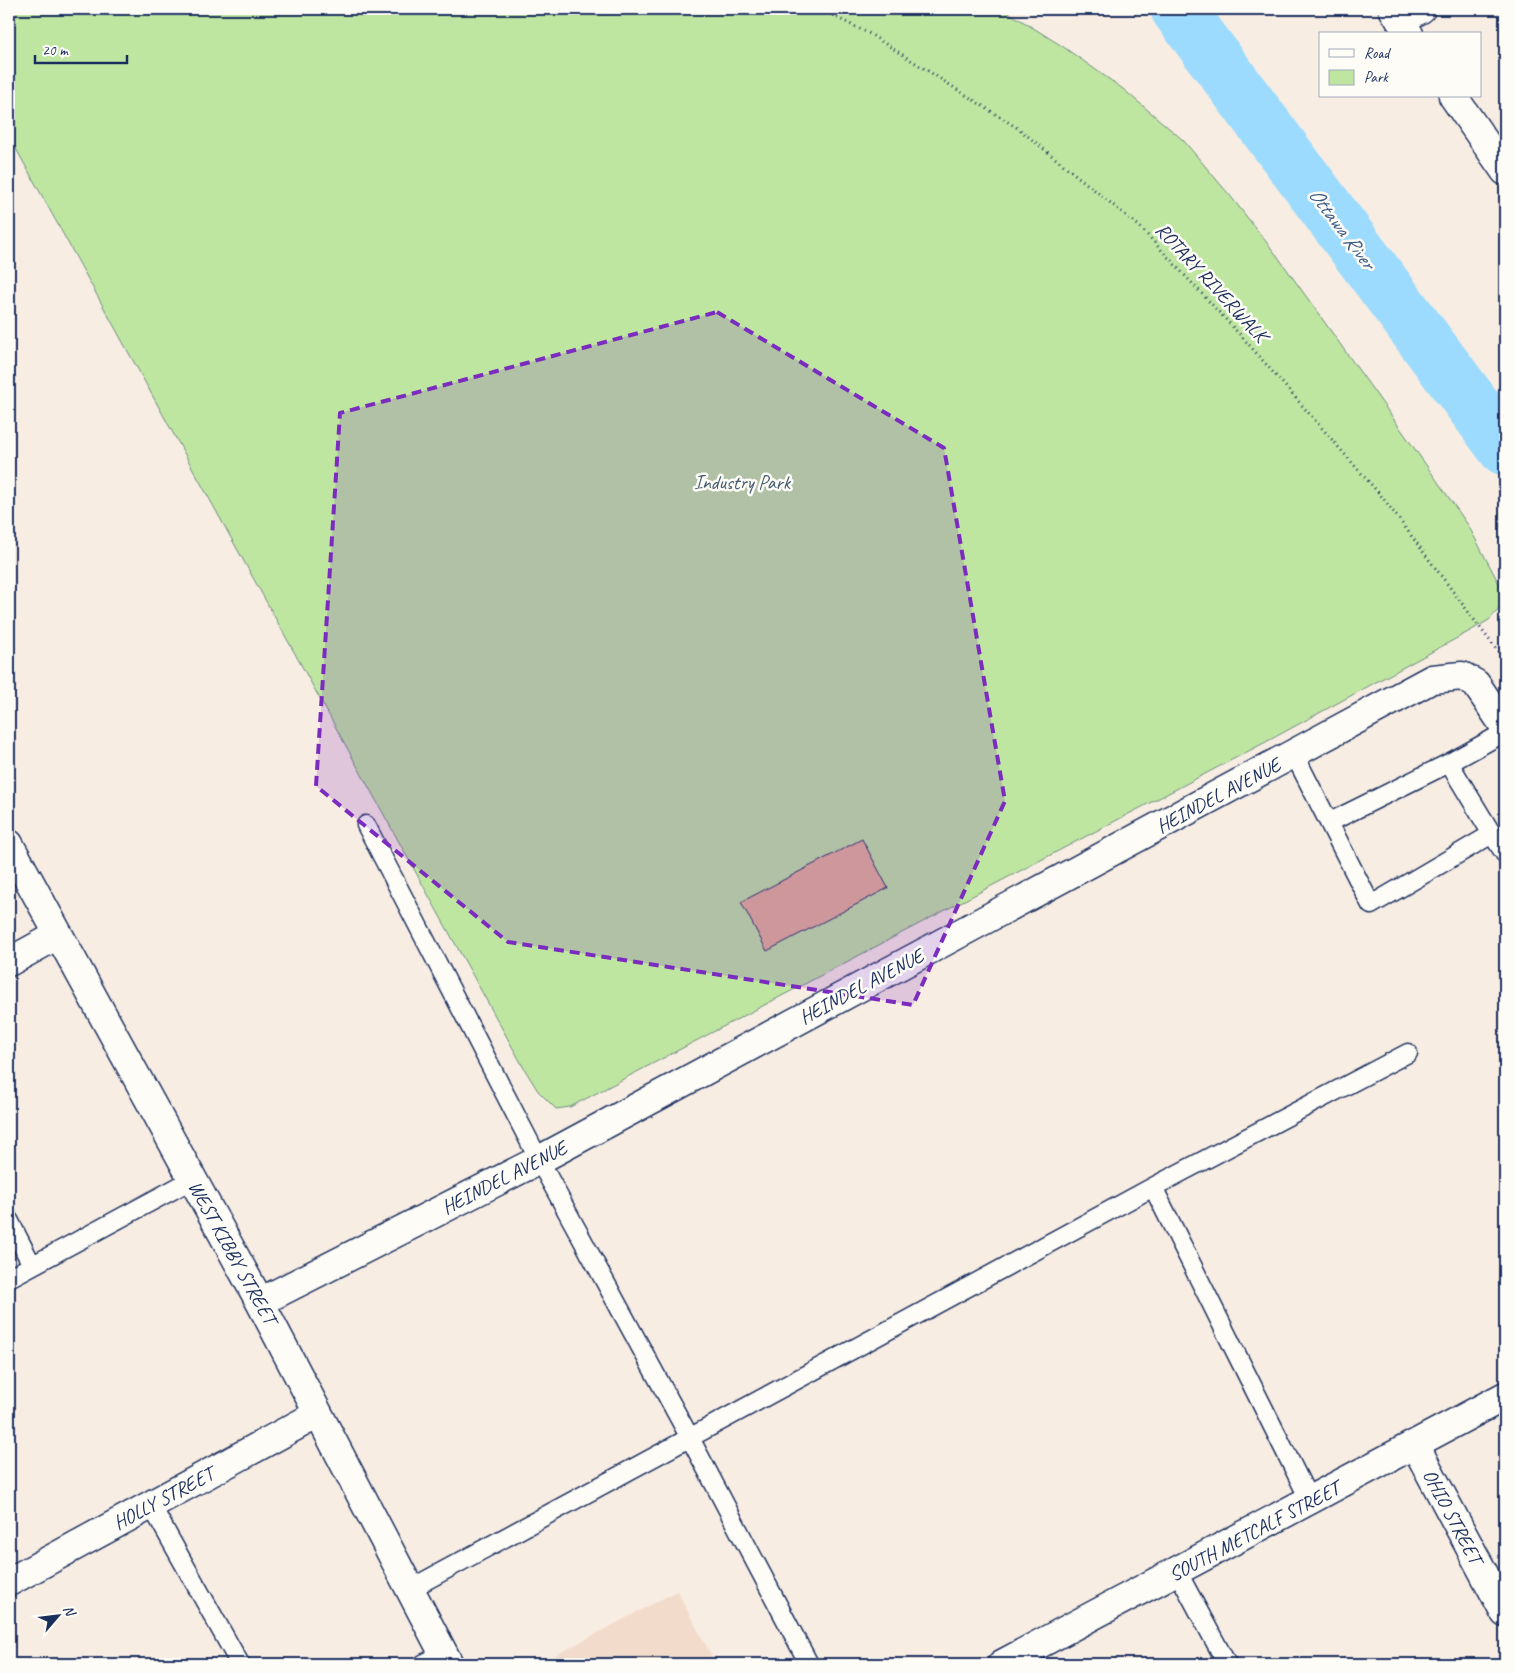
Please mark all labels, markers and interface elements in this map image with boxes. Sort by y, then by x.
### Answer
scale bar [35,32,128,64]
legend [1319,32,1482,98]
text: 20 m [42,41,69,60]
text: Road [1364,44,1391,63]
text: Park [1364,68,1389,87]
water label: Ottawa River [1303,182,1383,276]
street label: ROTARY RIVERWALK [1150,218,1276,350]
park label: Industry Park [694,470,792,495]
street label: HEINDEL AVENUE [1152,751,1287,839]
street label: HEINDEL AVENUE [795,942,930,1030]
street label: HEINDEL AVENUE [437,1134,573,1220]
street label: WEST KIBBY STREET [183,1176,285,1332]
street label: HOLLY STREET [109,1459,222,1535]
street label: OHIO STREET [1417,1465,1490,1572]
street label: SOUTH METCALF STREET [1164,1474,1348,1587]
north arrow [32,1590,82,1640]
text: N [59,1602,80,1620]

